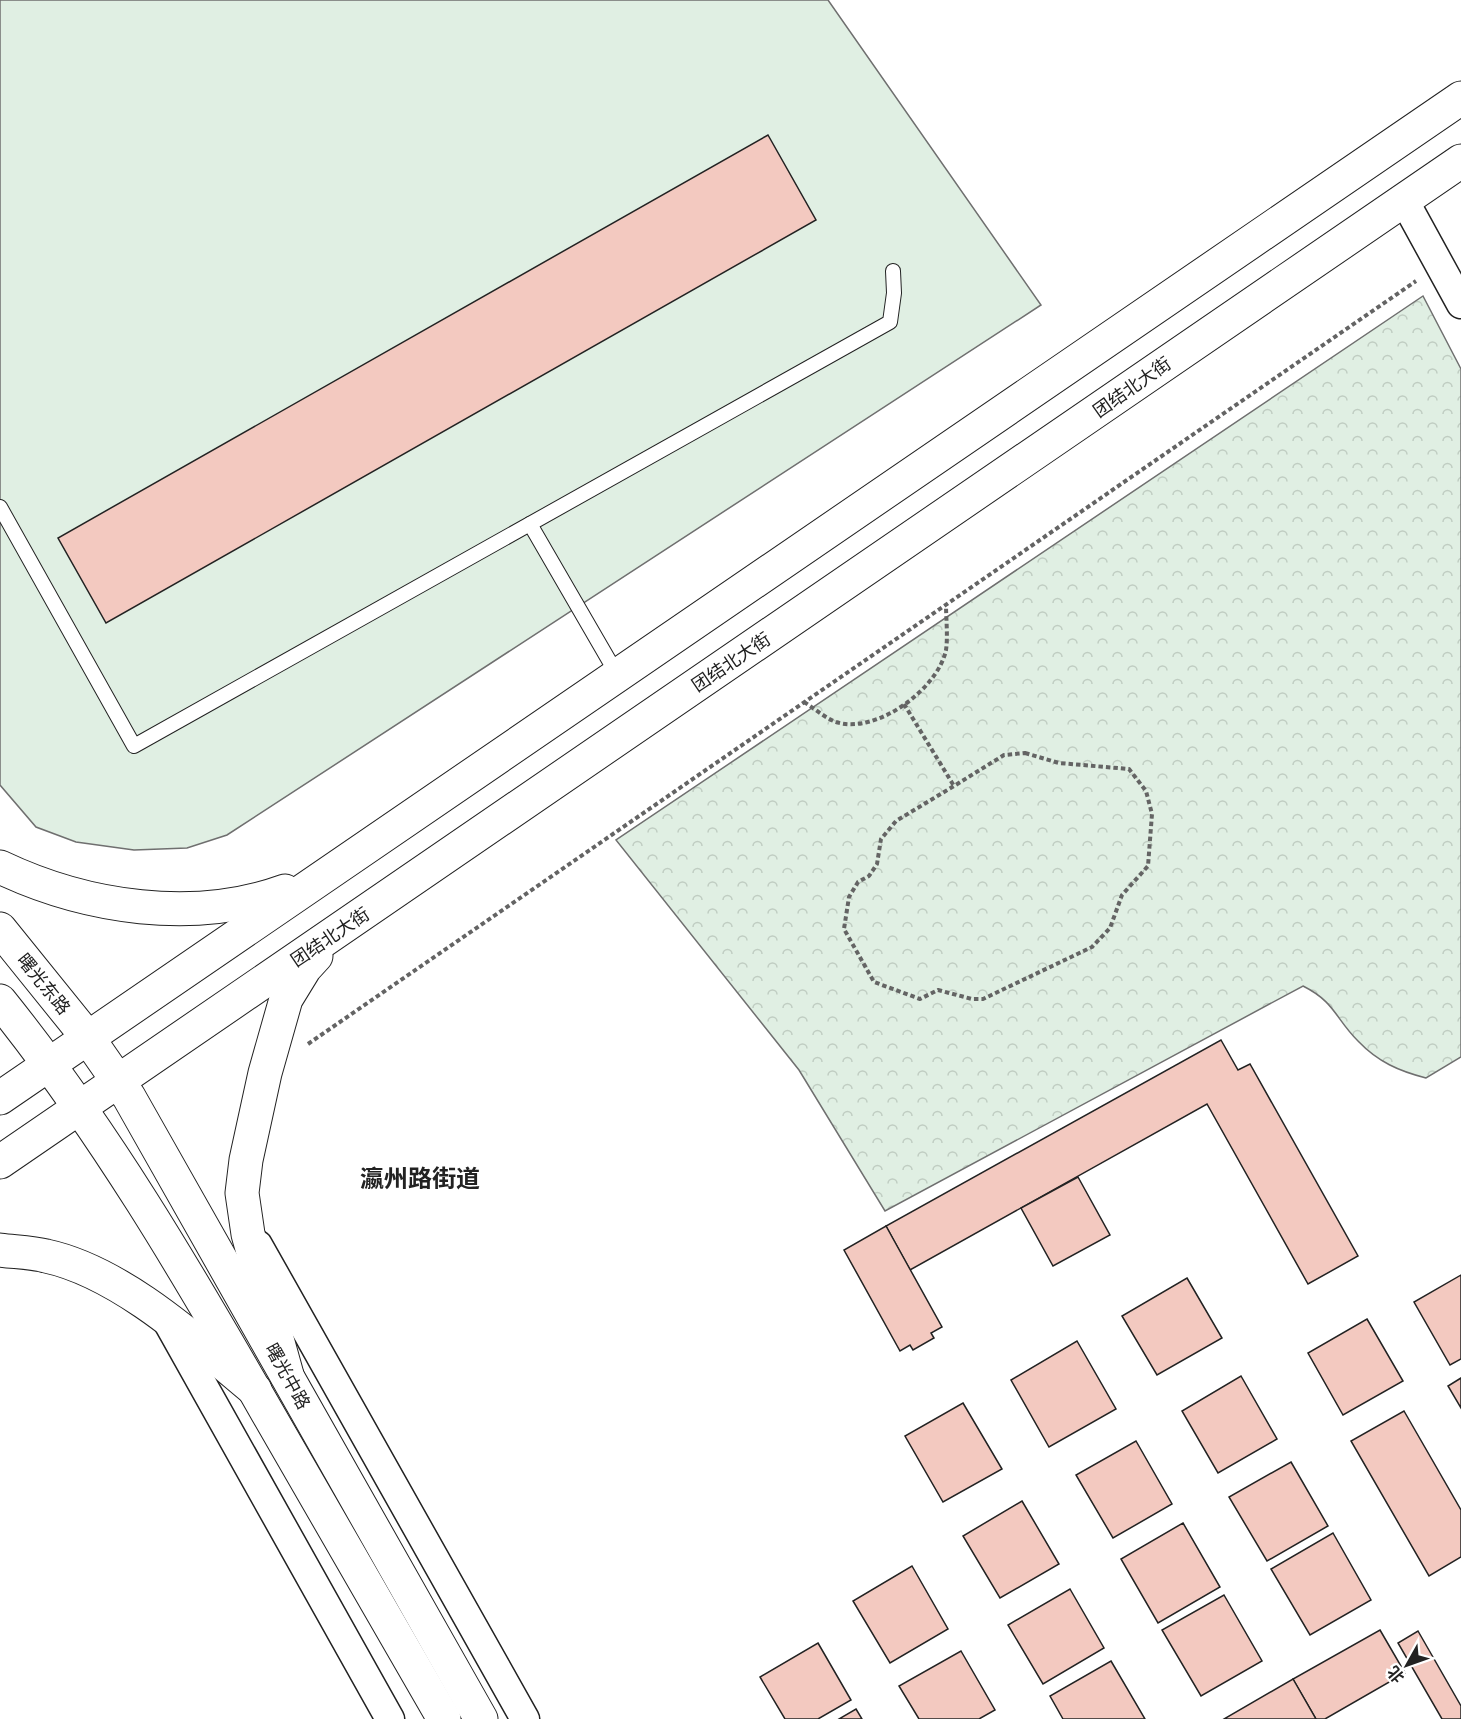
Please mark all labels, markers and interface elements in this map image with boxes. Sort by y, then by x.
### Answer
street label: 团结北大街 [1089,353,1175,421]
street label: 团结北大街 [688,628,774,696]
street label: 团结北大街 [287,903,373,971]
street label: 曙光东路 [13,949,75,1019]
district label: 瀛州路街道 [360,1164,480,1192]
street label: 曙光中路 [261,1339,315,1413]
north arrow [1377,1635,1437,1695]
text: 北 [1383,1662,1408,1687]

